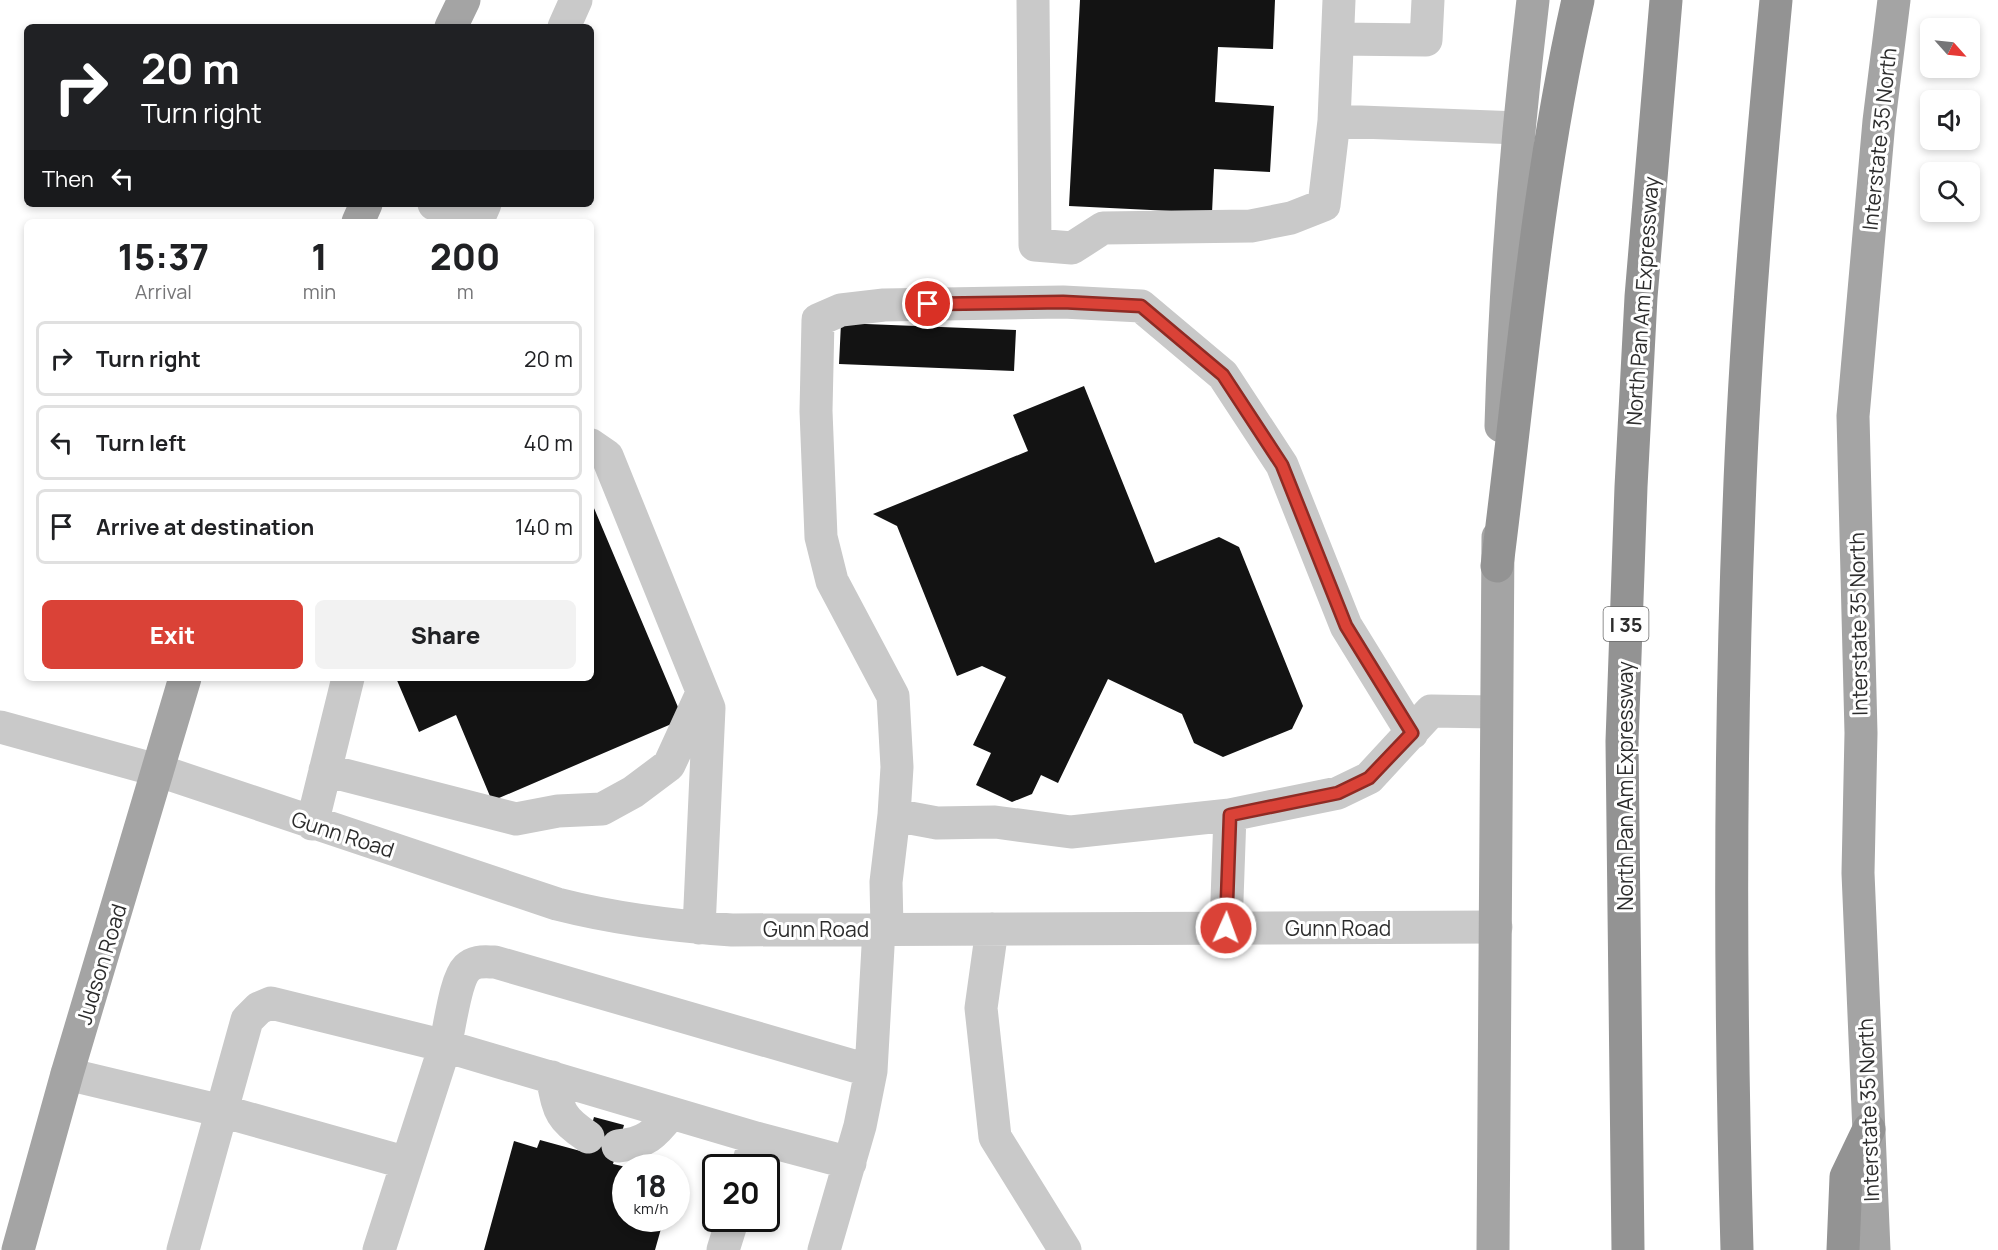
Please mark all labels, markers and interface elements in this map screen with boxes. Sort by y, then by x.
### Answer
north arrow [1920,18,1980,78]
map controls [1920,18,1980,222]
text: 20 m [141,39,240,97]
street label: Interstate 35 North [1855,46,1903,232]
icon: right [42,48,120,126]
button: sound [1920,90,1980,150]
text: Turn right [141,94,262,131]
icon: left [106,162,139,195]
button: search [1920,162,1980,222]
text: Then [42,164,94,194]
street label: North Pan Am Expressway [1619,176,1665,426]
text: 15:37 [118,232,209,281]
text: 1 [311,232,328,281]
text: 200 [430,232,500,281]
text: Arrival [135,278,192,305]
text: min [303,278,336,305]
text: m [457,278,474,305]
pin [902,278,953,329]
icon: arrive [911,287,944,320]
icon: right [45,342,78,375]
text: Turn right [96,344,201,374]
text: 20 m [524,344,573,374]
icon: left [45,426,78,459]
text: Turn left [96,428,186,458]
text: 40 m [524,428,573,458]
icon: arrive [45,510,78,543]
text: Arrive at destination [96,512,314,542]
text: 140 m [515,512,573,542]
street label: Interstate 35 North [1842,532,1874,716]
button: Exit [42,600,303,669]
button: Share [315,600,576,669]
road number: I 35 [1604,607,1648,641]
street label: North Pan Am Expressway [1611,661,1639,911]
street label: Gunn Road [288,804,398,864]
position arrow [1194,896,1258,960]
street label: Judson Road [69,900,133,1028]
street label: Gunn Road [1285,914,1391,942]
street label: Gunn Road [763,915,869,943]
street label: Interstate 35 North [1851,1018,1885,1202]
speed limit sign: 20 [702,1154,780,1232]
text: 18 [635,1165,667,1206]
text: km/h [634,1198,668,1219]

